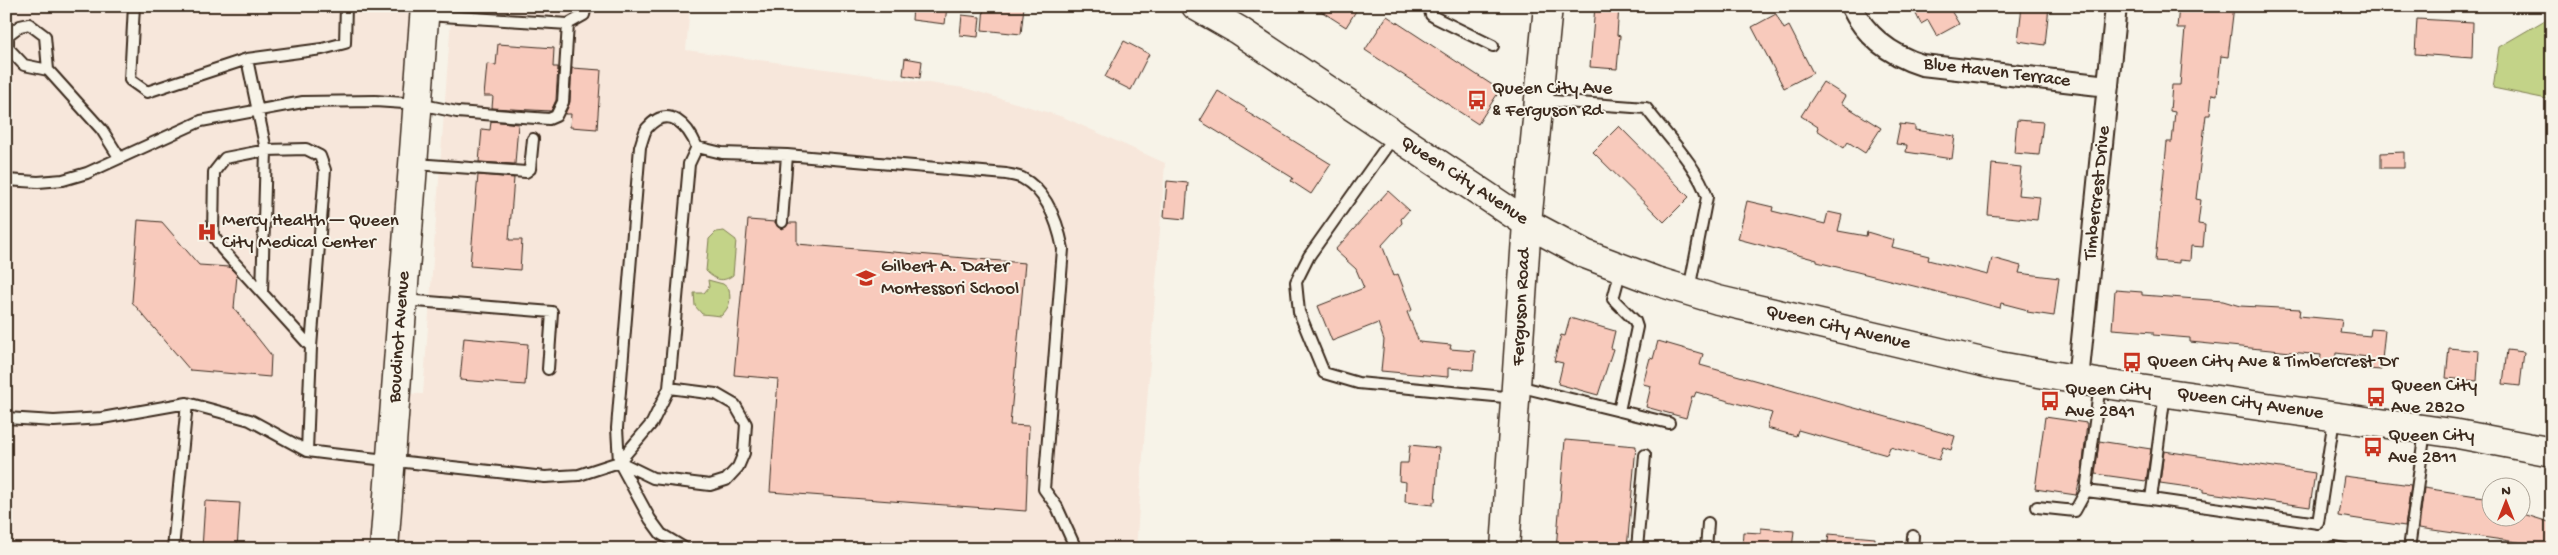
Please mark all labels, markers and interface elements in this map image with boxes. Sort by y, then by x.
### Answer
street label: Blue Haven Terrace [1921,52,2072,93]
place label: Queen City Ave & Ferguson Rd [1492,78,1612,123]
bus stop icon: Queen City Ave & Ferguson Rd [1466,89,1488,111]
street label: Timbercrest Drive [2079,124,2117,262]
street label: Queen City Avenue [1396,131,1532,231]
place label: Mercy Health — Queen City Medical Center [222,210,399,255]
hospital icon: Mercy Health — Queen City Medical Center [196,221,218,243]
street label: Ferguson Road [1507,246,1537,367]
place label: Gilbert A. Dater Montessori School [881,256,1019,301]
school or university icon: Gilbert A. Dater Montessori School [855,267,877,289]
street label: Boudinot Avenue [384,270,416,405]
street label: Queen City Avenue [1763,300,1913,356]
bus stop icon: Queen City Ave & Timbercrest Dr [2121,351,2143,373]
place label: Queen City Ave & Timbercrest Dr [2147,351,2400,374]
place label: Queen City Ave 2820 [2391,375,2478,420]
place label: Queen City Ave 2841 [2065,379,2152,424]
street label: Queen City Avenue [2175,382,2325,426]
bus stop icon: Queen City Ave 2820 [2365,386,2387,408]
bus stop icon: Queen City Ave 2841 [2039,390,2061,412]
place label: Queen City Ave 2811 [2388,425,2475,470]
bus stop icon: Queen City Ave 2811 [2362,436,2384,458]
north arrow [2480,478,2530,528]
text: N [2501,483,2511,500]

